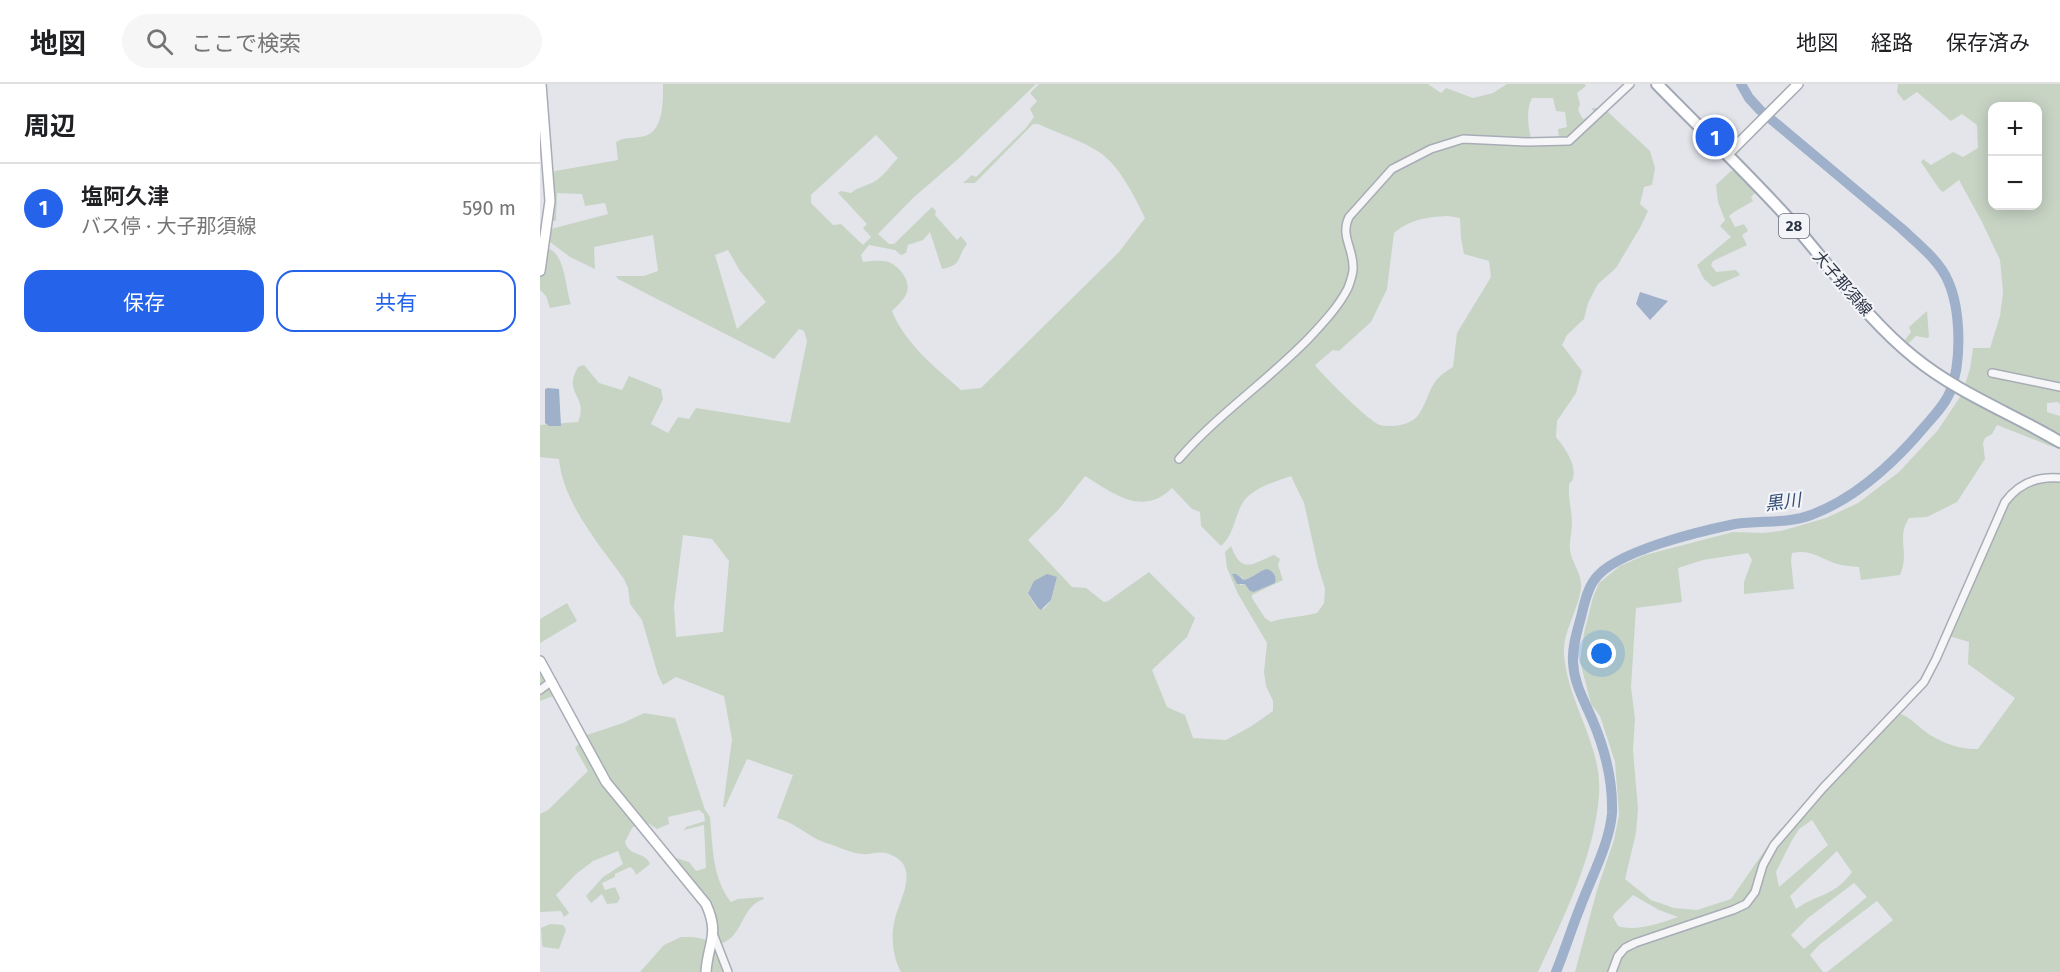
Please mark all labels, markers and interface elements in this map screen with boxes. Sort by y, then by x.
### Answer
search box [122,14,542,68]
icon: search [143,25,176,58]
text: 地図 [30,27,86,60]
text: ここで検索 [191,30,301,57]
text: 地図 [1796,30,1838,56]
text: 経路 [1871,30,1913,56]
text: 保存済み [1946,30,2030,56]
map controls [1988,102,2042,210]
button: + [1988,102,2042,156]
text: 周辺 [24,111,76,142]
pin: 1 [1696,115,1734,160]
button: − [1988,156,2042,210]
text: 塩阿久津 [81,183,169,210]
text: 1 [39,196,48,220]
text: 590 m [462,196,516,220]
text: バス停 · 大子那須線 [81,214,256,238]
road number: 28 [1779,214,1809,238]
street label: 大子那須線 [1809,247,1876,320]
button: 保存 [24,270,264,332]
button: 共有 [276,270,516,332]
water label: 黒川 [1764,489,1804,515]
your location [1587,639,1616,668]

